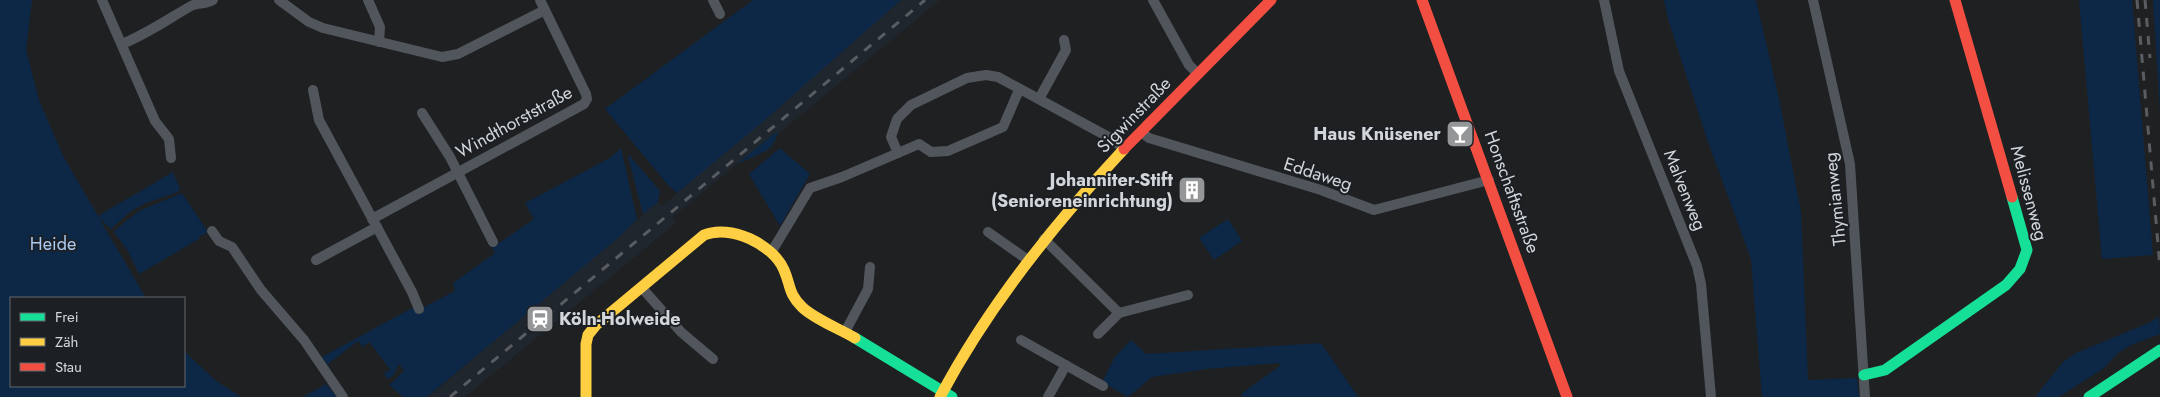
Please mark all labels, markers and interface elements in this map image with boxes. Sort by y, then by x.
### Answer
street label: Sigwinstraße [1091,71,1177,159]
street label: Windthorststraße [451,79,577,165]
bar icon: Haus Knüsener [1445,119,1475,149]
place label: Haus Knüsener [1313,121,1442,147]
street label: Honschaftsstraße [1478,127,1546,257]
street label: Melissenweg [2004,143,2054,243]
street label: Malvenweg [1657,146,1713,234]
street label: Eddaweg [1280,151,1356,197]
street label: Thymianweg [1817,151,1853,247]
place label: Johanniter-Stift (Senioreneinrichtung) [991,167,1173,214]
building icon: Johanniter-Stift (Senioreneinrichtung) [1177,175,1207,205]
park label: Heide [30,231,76,257]
legend [10,297,185,387]
station icon: Köln-Holweide [525,304,555,334]
text: Frei [55,306,79,328]
place label: Köln-Holweide [559,306,681,332]
text: Zäh [55,331,78,353]
text: Stau [55,356,82,378]

